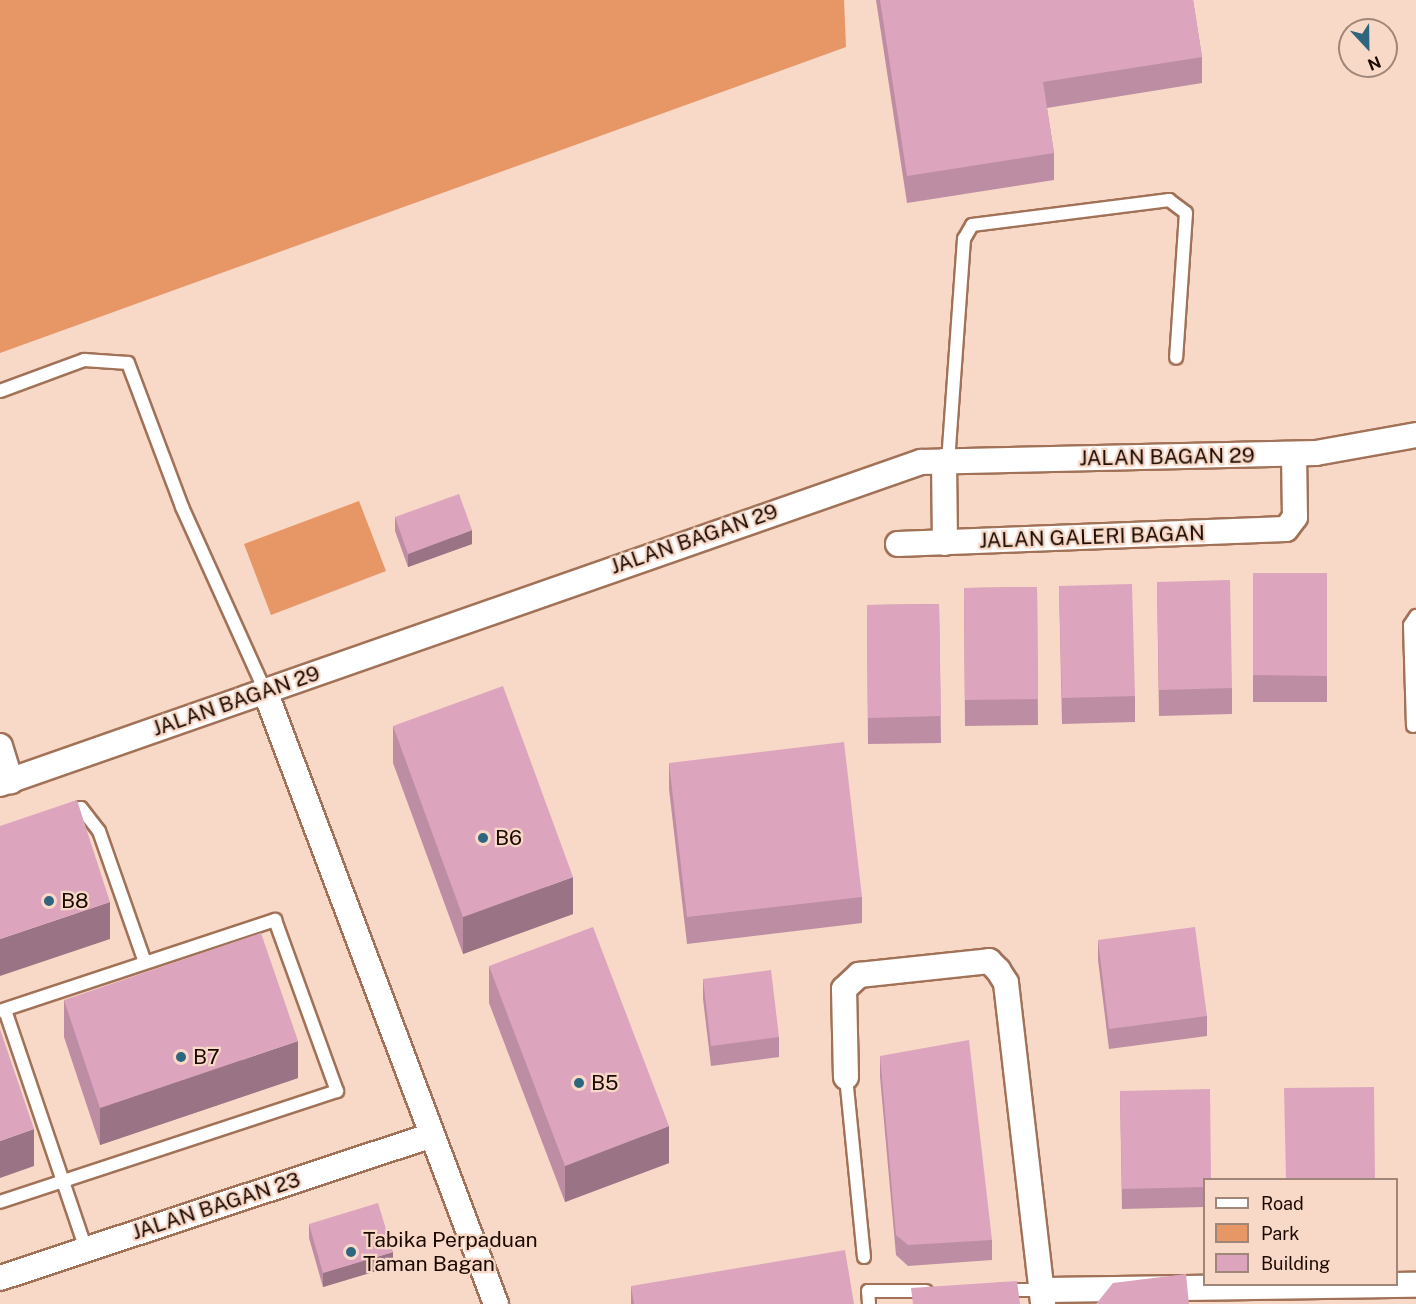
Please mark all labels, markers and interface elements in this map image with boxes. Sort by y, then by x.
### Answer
north arrow [1338,18,1398,78]
text: N [1365,52,1384,74]
street label: JALAN BAGAN 29 [1079,443,1255,471]
street label: JALAN BAGAN 29 [607,498,781,580]
street label: JALAN GALERI BAGAN [979,520,1205,554]
street label: JALAN BAGAN 29 [149,660,323,742]
place label: B6 [495,825,522,851]
marker: B6 [476,831,490,845]
place label: B8 [61,888,89,914]
marker: B8 [42,894,56,908]
place label: B7 [193,1044,220,1070]
marker: B7 [174,1050,188,1064]
place label: B5 [591,1070,619,1096]
marker: B5 [572,1076,586,1090]
street label: JALAN BAGAN 23 [128,1167,304,1245]
legend [1203,1178,1398,1286]
text: Road [1261,1193,1304,1214]
text: Park [1261,1223,1299,1244]
place label: Tabika Perpaduan Taman Bagan [363,1227,538,1277]
marker: Tabika Perpaduan Taman Bagan [344,1245,358,1259]
text: Building [1261,1253,1330,1274]

